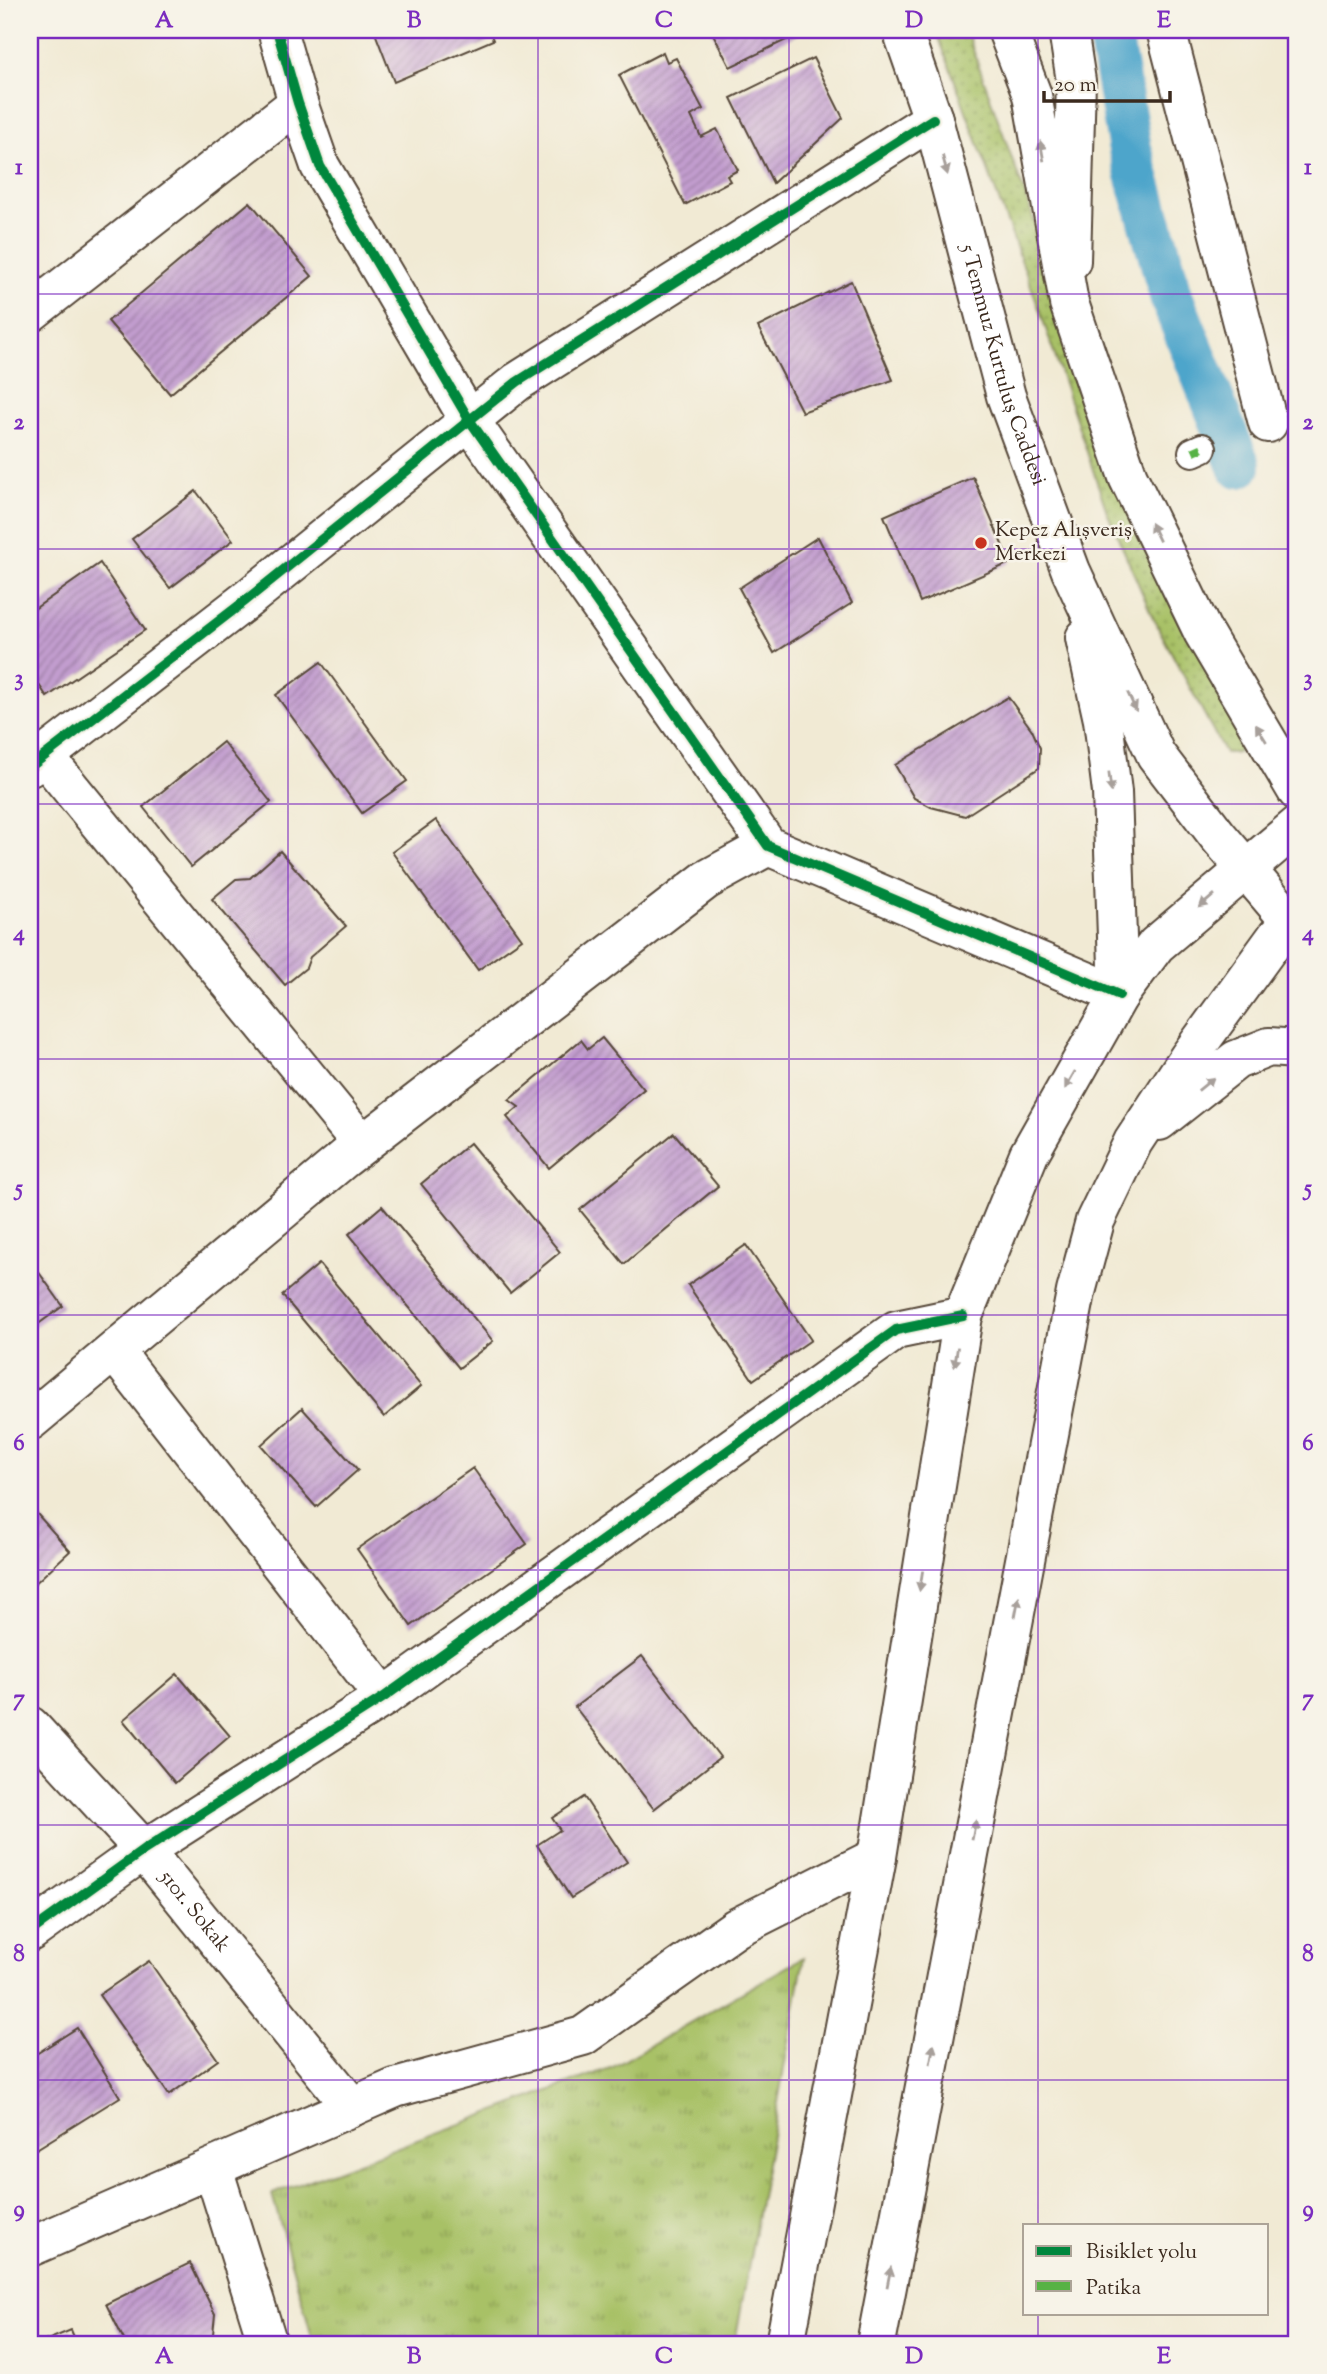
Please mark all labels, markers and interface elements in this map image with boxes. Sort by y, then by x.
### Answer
text: A [155,5,174,38]
text: B [407,5,422,38]
text: C [655,5,673,38]
text: D [905,5,923,38]
text: E [1157,5,1171,38]
scale bar [1044,60,1170,104]
text: 20 m [1054,71,1097,101]
one-way arrow [1036,140,1047,162]
text: 1 [15,152,23,185]
text: 1 [1304,152,1312,185]
one-way arrow [940,154,951,176]
street label: 5 Temmuz Kurtuluş Caddesi [951,240,1053,490]
text: 2 [14,407,25,440]
text: 2 [1303,407,1314,440]
place label: Kepez Alışveriş Merkezi [995,516,1132,570]
one-way arrow [1149,522,1161,542]
marker: Kepez Alışveriş Merkezi [973,535,989,551]
text: 3 [14,663,24,696]
text: 3 [1303,663,1313,696]
one-way arrow [1126,692,1138,712]
one-way arrow [1255,723,1268,743]
one-way arrow [1105,771,1116,793]
one-way arrow [1198,893,1215,908]
text: 4 [12,918,25,951]
text: 4 [1301,918,1314,951]
one-way arrow [1064,1070,1076,1090]
one-way arrow [1197,1077,1214,1092]
text: 5 [13,1173,23,1206]
text: 5 [1302,1173,1312,1206]
one-way arrow [950,1346,961,1368]
text: 6 [13,1428,25,1461]
text: 6 [1302,1428,1314,1461]
one-way arrow [915,1570,926,1592]
one-way arrow [1011,1596,1022,1618]
text: 7 [13,1683,25,1716]
text: 7 [1302,1683,1314,1716]
one-way arrow [969,1819,980,1841]
street label: 5101. Sokak [151,1863,237,1960]
text: 8 [13,1939,25,1972]
text: 8 [1302,1939,1314,1972]
one-way arrow [926,2043,937,2065]
text: 9 [13,2194,25,2227]
text: 9 [1302,2194,1314,2227]
legend [1023,2224,1268,2314]
text: Bisiklet yolu [1086,2238,1197,2268]
one-way arrow [884,2266,895,2288]
text: Patika [1086,2274,1142,2304]
text: A [155,2341,174,2374]
text: B [407,2341,422,2374]
text: C [655,2341,673,2374]
text: D [905,2341,923,2374]
text: E [1157,2341,1171,2374]

